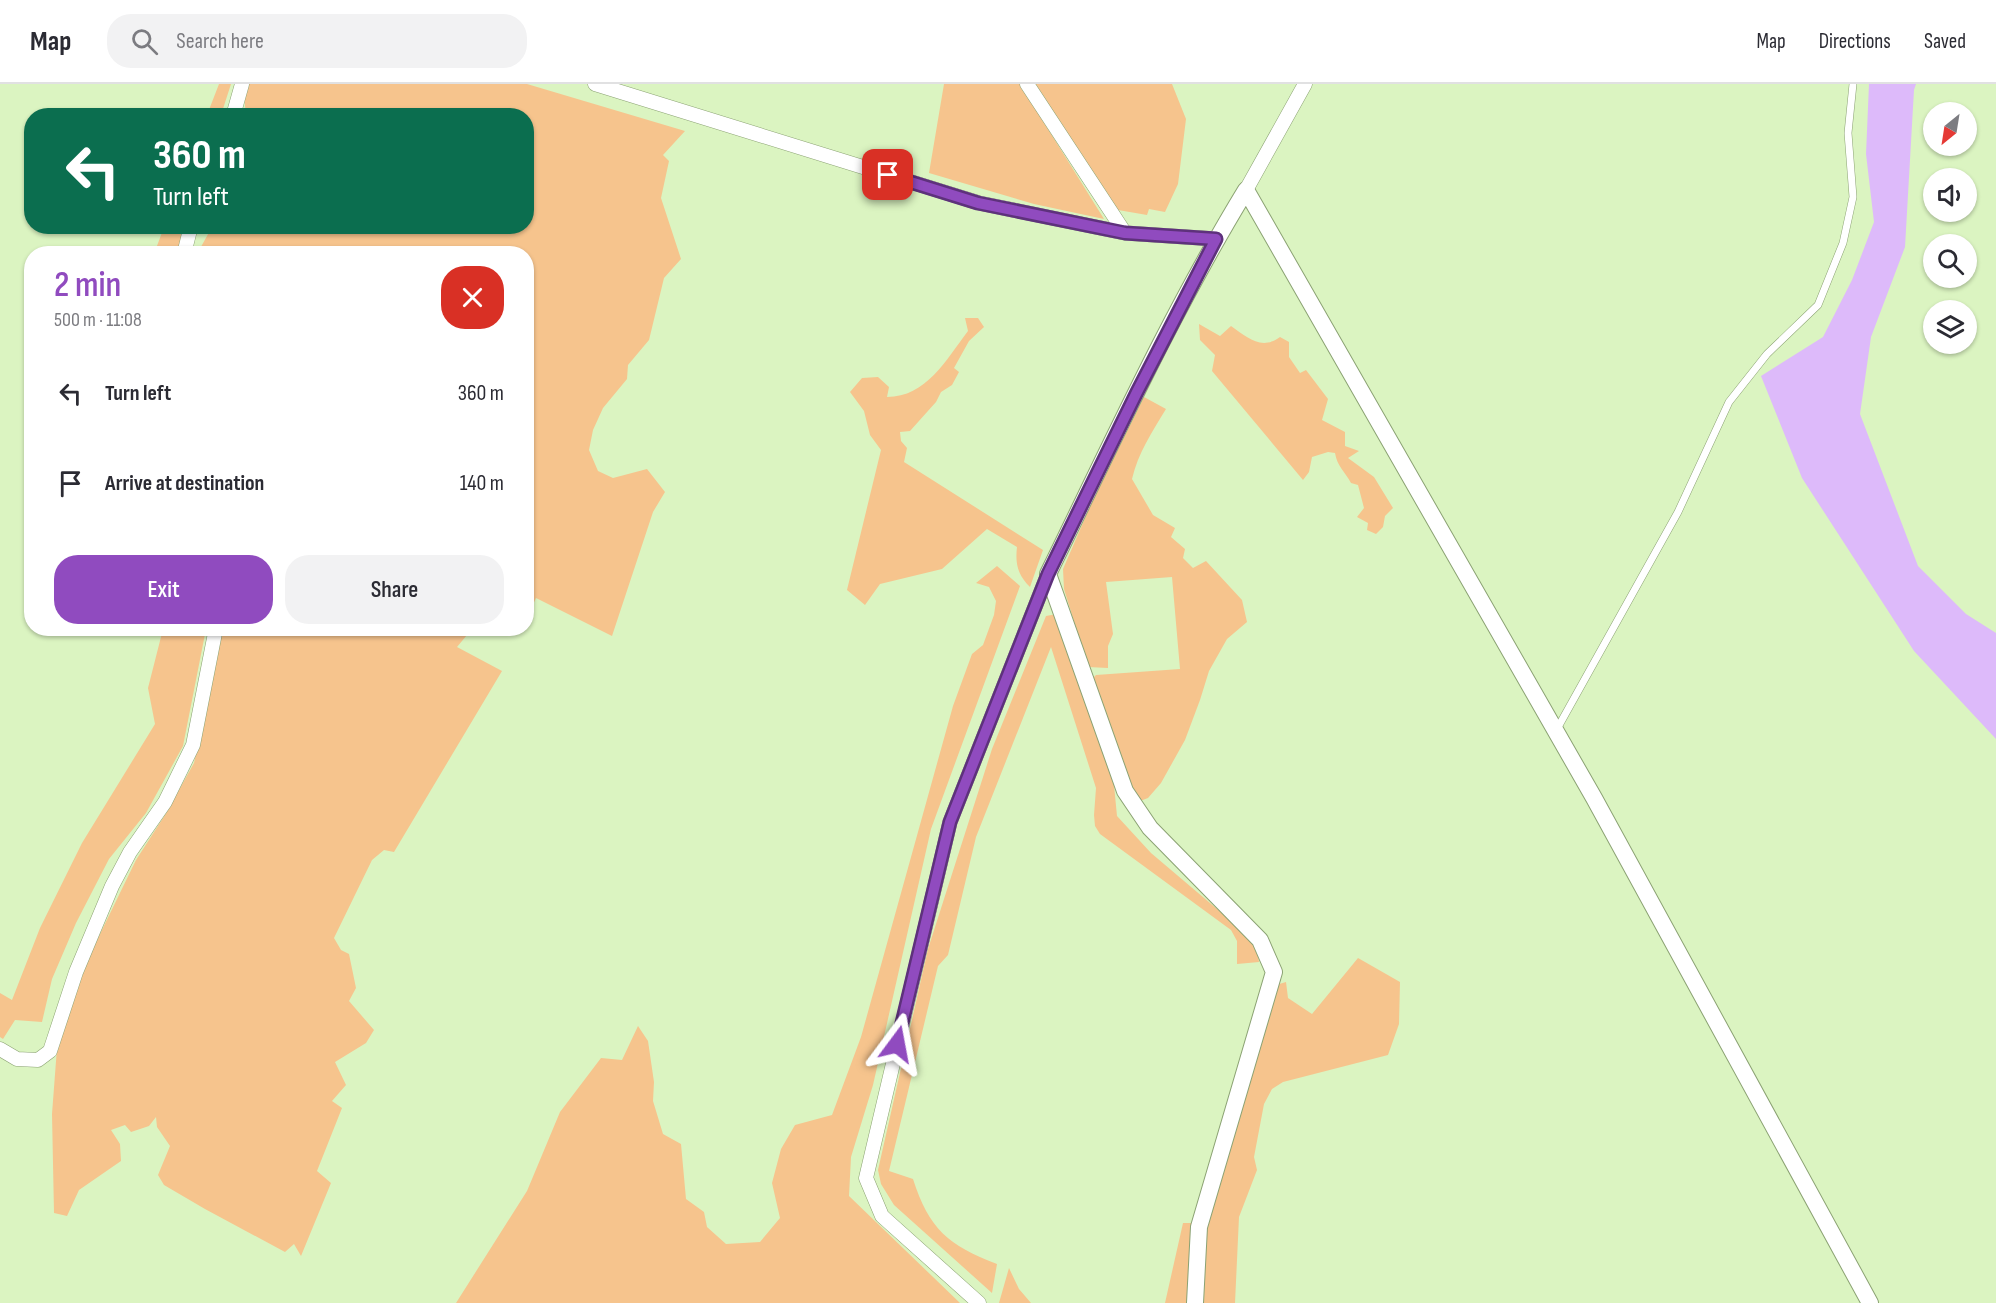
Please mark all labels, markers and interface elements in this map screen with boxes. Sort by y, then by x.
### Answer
search box [107,14,527,68]
text: Map [30,25,71,58]
icon: search [128,25,161,58]
text: Search here [176,28,264,55]
text: Map [1756,29,1786,54]
text: Directions [1819,29,1891,54]
text: Saved [1924,29,1966,54]
north arrow [1923,102,1977,156]
map controls [1923,102,1977,354]
text: 360 m [153,130,246,181]
icon: left [54,132,132,210]
pin [862,149,913,200]
icon: arrive [871,158,904,191]
button: sound [1923,168,1977,222]
text: Turn left [153,181,229,213]
button: search [1923,234,1977,288]
text: 2 min [54,264,121,307]
button: close [441,266,504,329]
button: layers [1923,300,1977,354]
text: 500 m · 11:08 [54,308,142,332]
icon: left [54,377,87,410]
text: Turn left [105,380,171,407]
text: 360 m [458,380,504,407]
icon: arrive [54,467,87,500]
text: Arrive at destination [105,470,264,497]
text: 140 m [460,470,504,497]
button: Exit [54,555,273,624]
button: Share [285,555,504,624]
position arrow [865,1012,929,1076]

